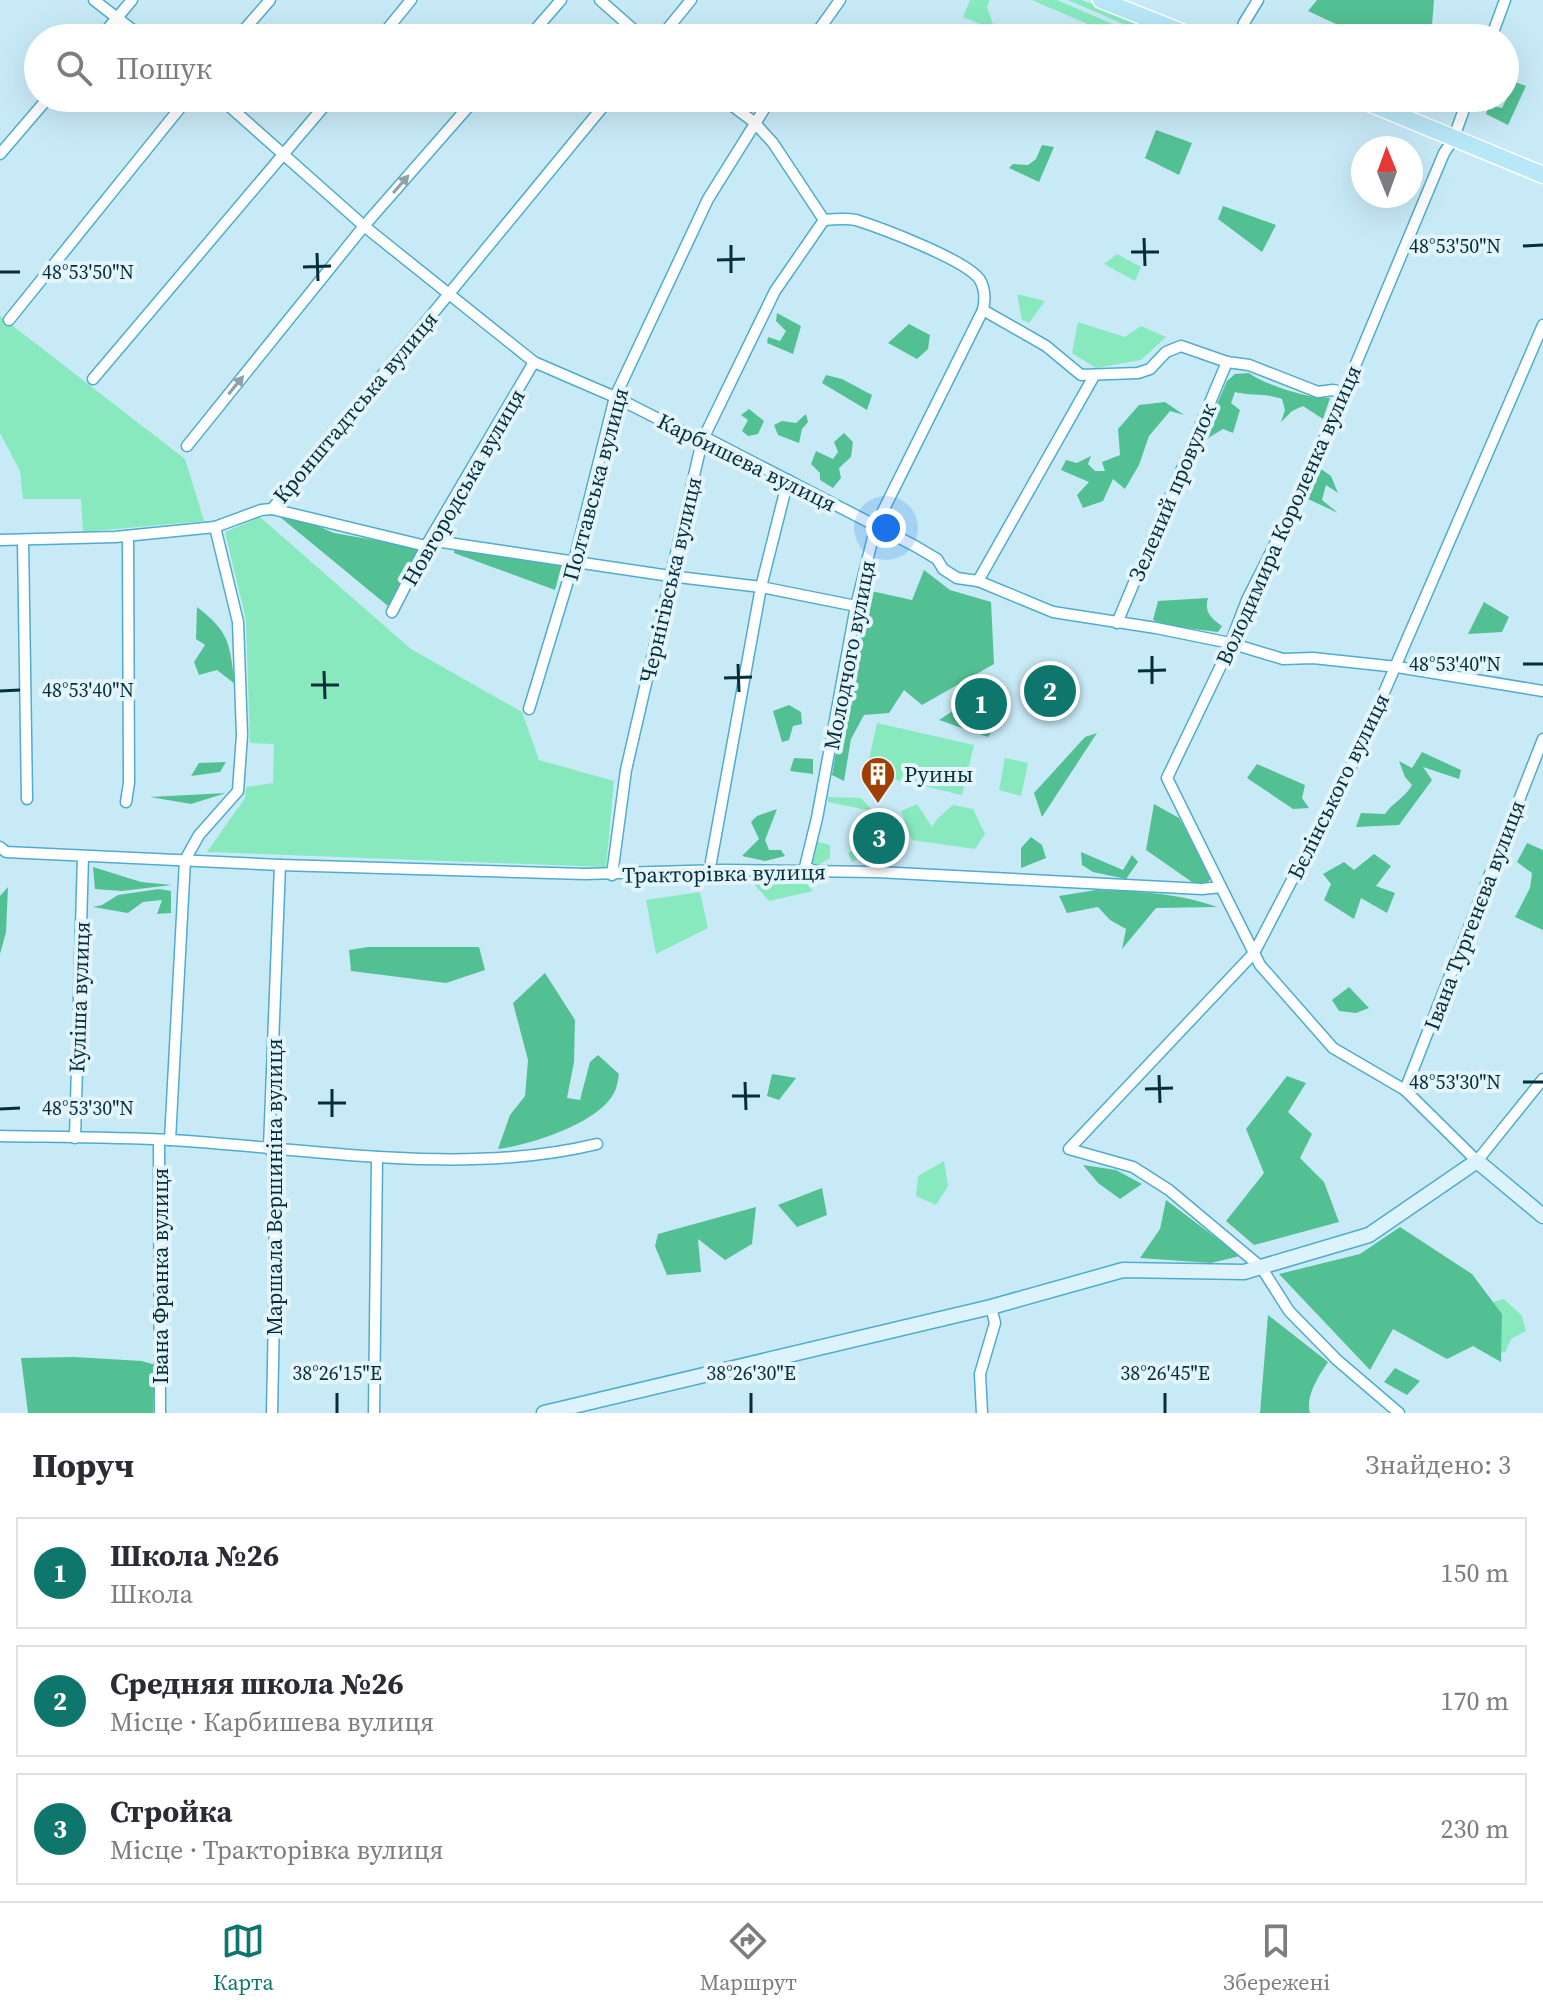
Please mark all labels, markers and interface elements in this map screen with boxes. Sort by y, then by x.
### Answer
search box [24,24,1519,112]
icon: search [52,46,96,90]
text: Пошук [116,48,212,89]
north arrow [1351,136,1423,208]
one-way arrow [391,175,409,194]
text: 48°53'50"N [1409,232,1501,260]
text: 48°53'50"N [42,258,134,286]
street label: Кронштадтська вулиця [266,305,444,509]
street label: Володимира Короленка вулиця [1208,360,1368,670]
one-way arrow [227,376,244,396]
street label: Новгородська вулиця [394,383,532,591]
street label: Полтавська вулиця [555,384,635,584]
street label: Зелений провулок [1121,398,1223,586]
street label: Карбишева вулиця [653,406,841,518]
street label: Чернігівська вулиця [632,474,708,686]
your location [866,508,906,548]
street label: Молодчого вулиця [816,558,882,752]
text: 48°53'40"N [1409,650,1501,678]
pin: 2 [1024,661,1076,721]
pin: 1 [955,674,1007,734]
text: 48°53'40"N [42,676,134,704]
street label: Бєлінського вулиця [1280,688,1396,884]
building icon: Руины [859,755,897,805]
place label: Руины [904,759,973,789]
street label: Івана Тургенєва вулиця [1416,796,1532,1034]
pin: 3 [853,808,905,868]
street label: Тракторівка вулиця [622,856,826,890]
street label: Куліша вулиця [61,921,97,1073]
street label: Маршала Вершиніна вулиця [259,1038,289,1336]
text: 48°53'30"N [1409,1068,1501,1096]
text: 48°53'30"N [42,1094,134,1122]
street label: Івана Франка вулиця [145,1168,175,1384]
text: 38°26'15"E [292,1359,382,1387]
text: 38°26'30"E [706,1359,796,1387]
text: 38°26'45"E [1120,1359,1210,1387]
text: Поруч [32,1442,134,1488]
text: Знайдено: 3 [1365,1447,1511,1483]
text: Школа №26 [110,1535,279,1576]
text: 1 [53,1555,67,1591]
text: 150 m [1441,1555,1509,1591]
text: Школа [110,1576,193,1612]
text: Средняя школа №26 [110,1663,404,1704]
text: 2 [53,1683,67,1719]
text: 170 m [1441,1683,1509,1719]
text: Місце · Карбишева вулиця [110,1704,434,1740]
text: Стройка [110,1791,232,1832]
text: 3 [53,1811,67,1847]
text: 230 m [1441,1811,1509,1847]
text: Місце · Тракторівка вулиця [110,1832,444,1868]
tab: Карта [213,1919,274,1997]
tab: Маршрут [700,1919,797,1997]
tab: Збережені [1223,1919,1330,1997]

